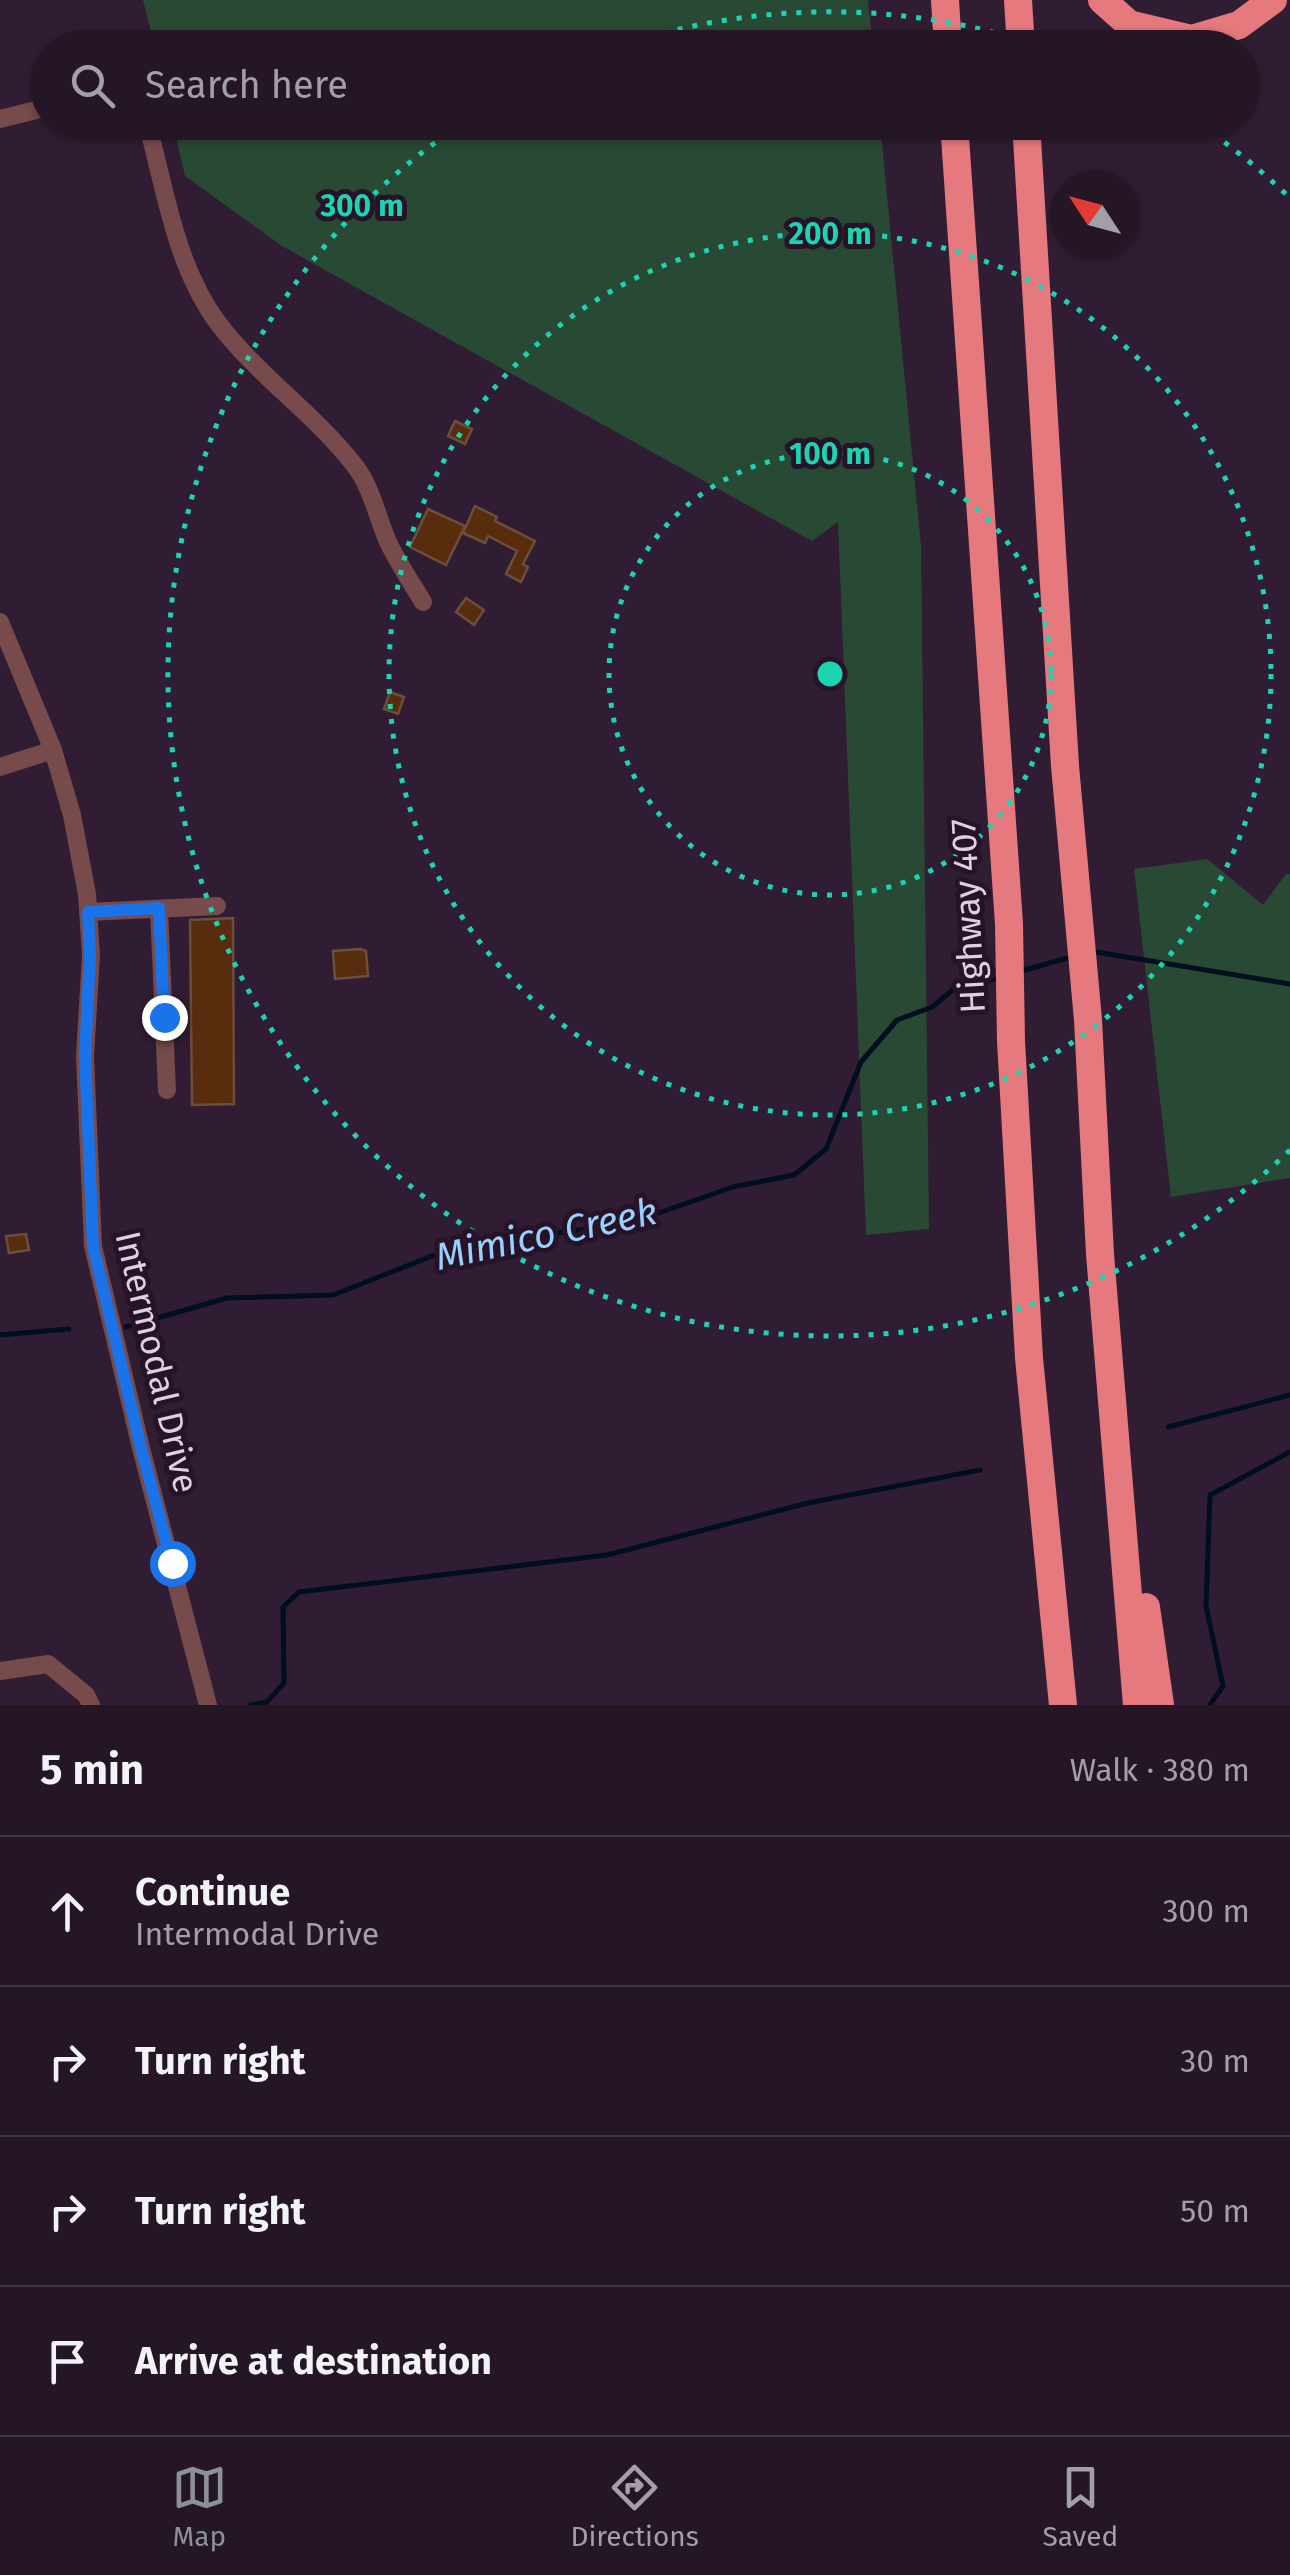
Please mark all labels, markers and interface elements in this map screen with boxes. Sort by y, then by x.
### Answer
search box [30,30,1260,140]
icon: search [65,58,120,113]
text: Search here [145,62,348,108]
north arrow [1050,170,1140,260]
text: 300 m [319,188,404,224]
text: 200 m [788,216,872,252]
text: 100 m [789,436,871,472]
centre of rings [812,656,848,692]
street label: Highway 407 [942,818,994,1014]
route end [142,995,188,1041]
water label: Mimico Creek [431,1188,661,1280]
street label: Intermodal Drive [106,1227,208,1497]
route start [150,1541,196,1587]
text: 5 min [40,1745,144,1795]
text: Walk · 380 m [1070,1751,1250,1789]
text: Continue [135,1869,290,1915]
icon: ahead [40,1884,95,1939]
text: 300 m [1162,1892,1250,1930]
text: Intermodal Drive [135,1915,379,1953]
icon: right [40,2034,95,2089]
text: Turn right [135,2038,305,2084]
text: 30 m [1180,2042,1250,2080]
icon: right [40,2184,95,2239]
text: Turn right [135,2188,305,2234]
text: 50 m [1180,2192,1250,2230]
icon: arrive [40,2334,95,2389]
text: Arrive at destination [135,2338,492,2384]
tab: Map [172,2460,227,2553]
tab: Directions [570,2460,699,2553]
tab: Saved [1042,2460,1118,2553]

